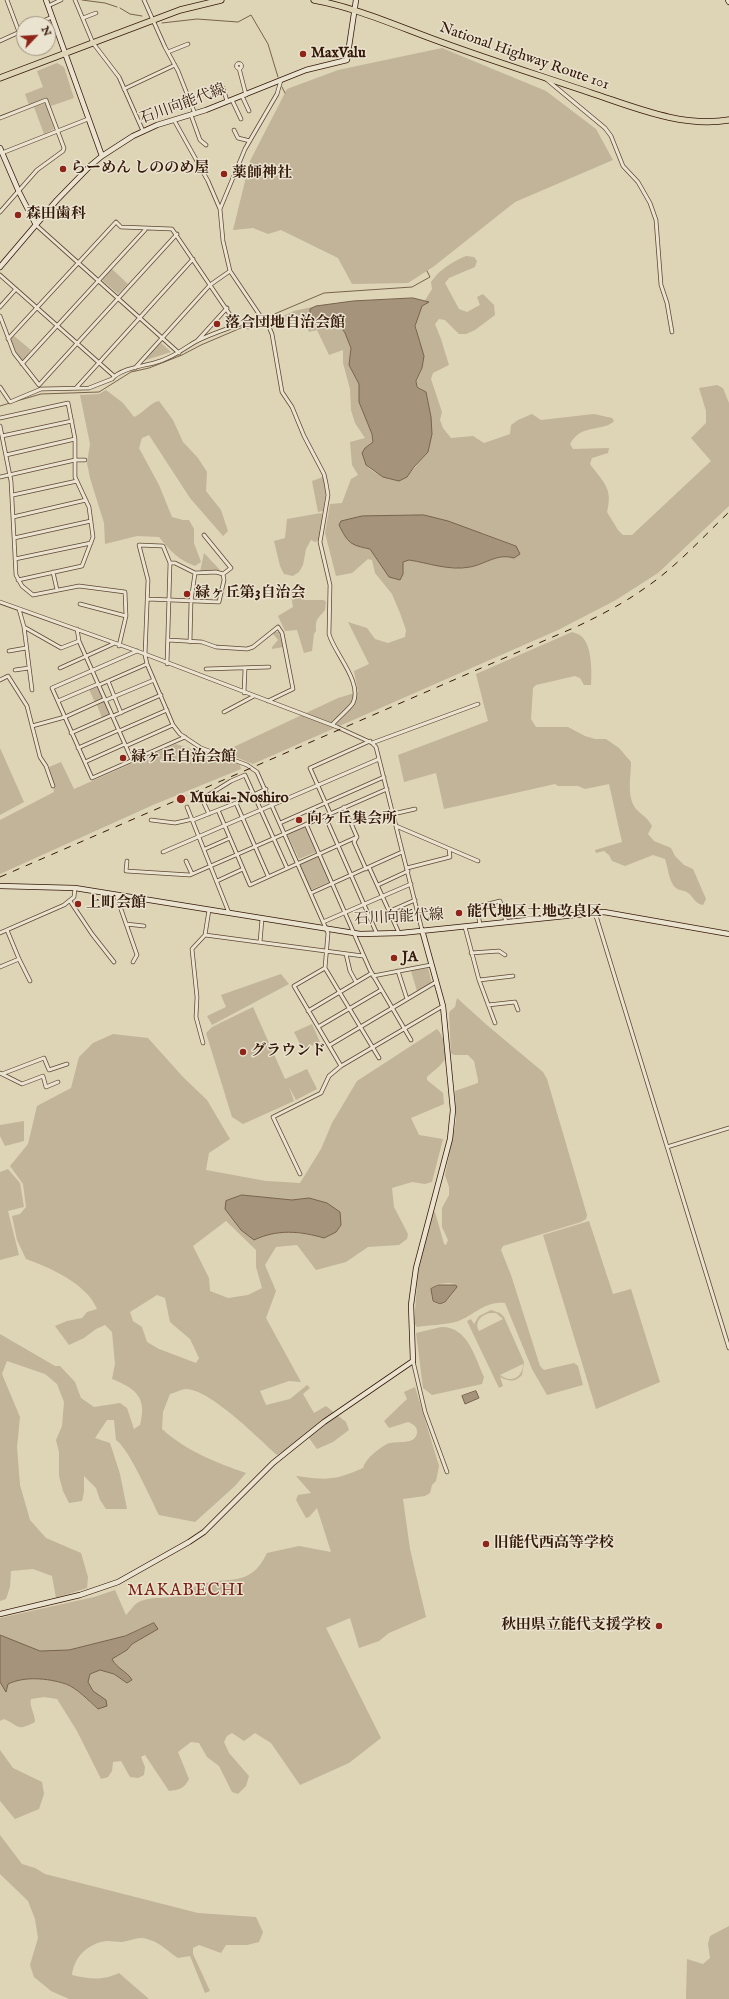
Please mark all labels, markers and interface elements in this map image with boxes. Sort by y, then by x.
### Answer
north arrow [16,16,56,56]
street label: National Highway Route 101 [437,19,611,95]
text: N [38,24,54,39]
place label: MaxValu [311,45,366,63]
marker: MaxValu [298,49,308,59]
street label: 石川向能代線 [138,81,228,129]
place label: らーめん しののめ屋 [71,160,209,178]
marker: らーめん しののめ屋 [58,164,68,174]
place label: 薬師神社 [232,165,292,183]
marker: 薬師神社 [219,169,229,179]
place label: 森田歯科 [26,206,86,224]
marker: 森田歯科 [13,210,23,220]
place label: 落合団地自治会館 [225,315,345,333]
marker: 落合団地自治会館 [212,319,222,329]
place label: 緑ヶ丘第3自治会 [195,585,306,603]
marker: 緑ヶ丘第3自治会 [182,589,192,599]
place label: 緑ヶ丘自治会館 [131,749,236,767]
marker: 緑ヶ丘自治会館 [118,753,128,763]
place label: Mukai-Noshiro [190,790,289,808]
marker: Mukai-Noshiro [175,793,187,805]
place label: 向ヶ丘集会所 [307,811,397,829]
marker: 向ヶ丘集会所 [294,815,304,825]
place label: 上町会館 [86,895,146,913]
marker: 上町会館 [73,899,83,909]
place label: 能代地区土地改良区 [467,904,602,922]
street label: 石川向能代線 [354,907,444,929]
marker: 能代地区土地改良区 [454,908,464,918]
place label: JA [402,949,418,967]
marker: JA [389,953,399,963]
place label: グラウンド [251,1043,326,1061]
marker: グラウンド [238,1047,248,1057]
place label: 旧能代西高等学校 [494,1535,614,1553]
marker: 旧能代西高等学校 [481,1539,491,1549]
district label: MAKABECHI [127,1582,245,1602]
place label: 秋田県立能代支援学校 [501,1617,651,1635]
marker: 秋田県立能代支援学校 [654,1621,664,1631]

